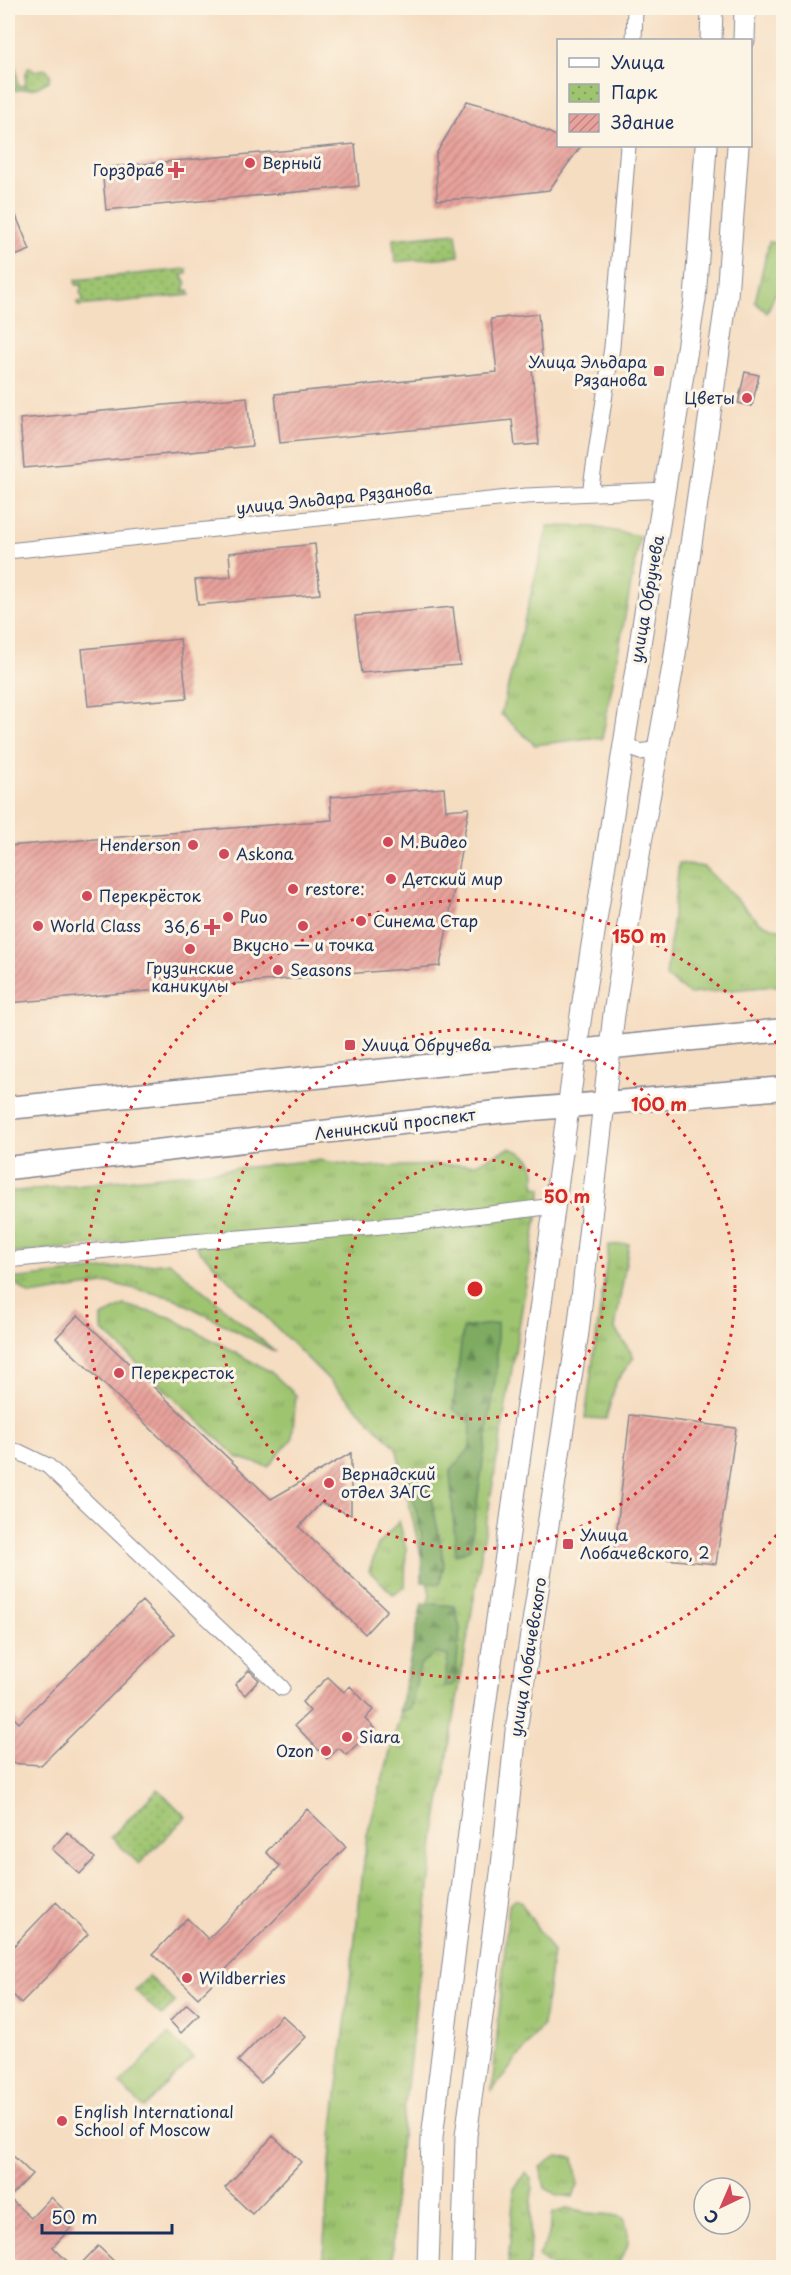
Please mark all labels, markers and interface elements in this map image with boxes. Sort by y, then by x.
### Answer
legend [557,39,752,147]
text: Улица [611,48,665,75]
text: Парк [611,78,658,105]
text: Здание [611,108,674,135]
place label: Верный [262,150,322,174]
marker: Верный [243,156,257,170]
place label: Горздрав [93,157,164,181]
marker: Горздрав [169,163,183,177]
place label: Улица Эльдара Рязанова [528,349,647,391]
marker: Улица Эльдара Рязанова [652,364,666,378]
place label: Цветы [684,385,735,409]
marker: Цветы [740,391,754,405]
street label: улица Эльдара Рязанова [235,475,433,519]
street label: улица Обручева [623,533,669,665]
place label: М.Видео [400,829,467,853]
place label: Henderson [99,832,181,856]
marker: М.Видео [381,835,395,849]
marker: Henderson [186,838,200,852]
place label: Askona [236,841,294,865]
marker: Askona [217,847,231,861]
place label: Детский мир [402,866,503,890]
marker: Детский мир [384,872,398,886]
place label: restore: [305,876,365,900]
marker: restore: [286,882,300,896]
place label: Перекрёсток [99,883,201,907]
marker: Перекрёсток [80,889,94,903]
place label: Рио [240,904,268,928]
place label: Синема Стар [373,908,478,932]
marker: Рио [221,910,235,924]
place label: World Class [50,913,141,937]
place label: 36,6 [163,914,200,938]
marker: Синема Стар [354,914,368,928]
marker: World Class [31,919,45,933]
marker: Вкусно — и точка [296,919,310,933]
marker: 36,6 [205,920,219,934]
text: 150 m [612,922,666,949]
place label: Вкусно — и точка [232,932,374,956]
marker: Грузинские каникулы [183,942,197,956]
place label: Грузинские каникулы [146,955,234,997]
place label: Seasons [290,957,352,981]
marker: Seasons [271,963,285,977]
place label: Улица Обручева [362,1032,491,1056]
marker: Улица Обручева [343,1038,357,1052]
text: 100 m [631,1090,687,1117]
street label: Ленинский проспект [313,1101,477,1145]
text: 50 m [544,1182,590,1209]
centre of rings [465,1279,485,1299]
place label: Перекресток [131,1360,235,1384]
marker: Перекресток [112,1366,126,1380]
place label: Вернадский отдел ЗАГС [341,1461,436,1503]
marker: Вернадский отдел ЗАГС [322,1476,336,1490]
place label: Улица Лобачевского, 2 [580,1522,709,1564]
marker: Улица Лобачевского, 2 [561,1537,575,1551]
street label: улица Лобачевского [503,1575,551,1738]
place label: Siara [359,1724,400,1748]
marker: Siara [340,1730,354,1744]
place label: Ozon [276,1738,314,1762]
marker: Ozon [319,1744,333,1758]
place label: Wildberries [199,1965,286,1989]
marker: Wildberries [180,1971,194,1985]
place label: English International School of Moscow [74,2099,234,2141]
marker: English International School of Moscow [55,2114,69,2128]
north arrow [692,2176,752,2236]
scale bar [42,2197,172,2235]
text: 50 m [51,2203,98,2230]
text: С [698,2205,724,2230]

